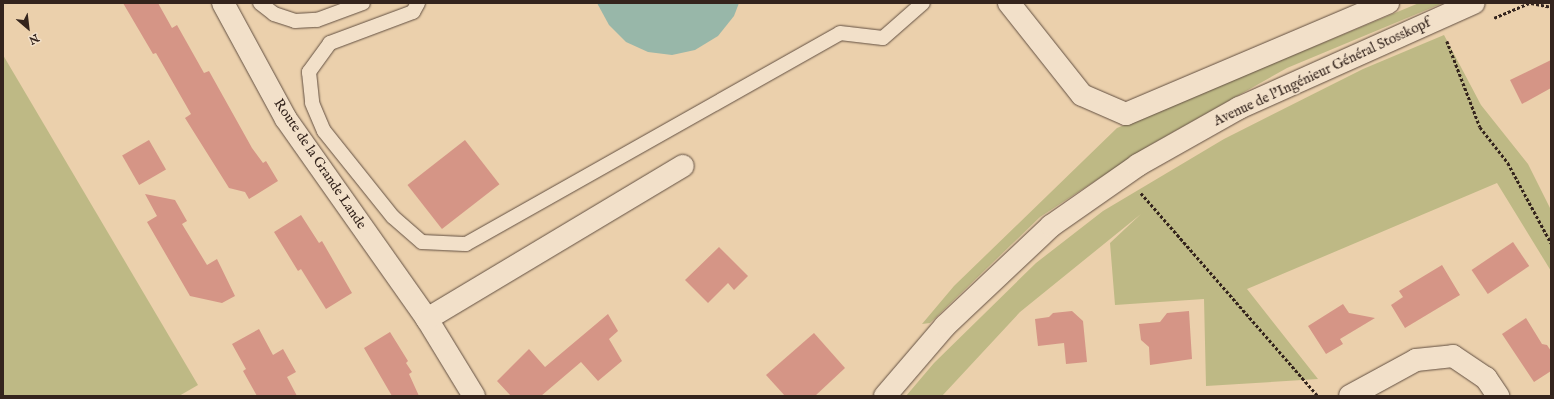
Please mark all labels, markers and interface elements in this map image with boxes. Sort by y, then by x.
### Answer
north arrow [8,8,48,48]
street label: Avenue de l'Ingénieur Général Stosskopf [1211,14,1433,130]
text: N [26,30,41,47]
street label: Route de la Grande Lande [270,96,370,232]

